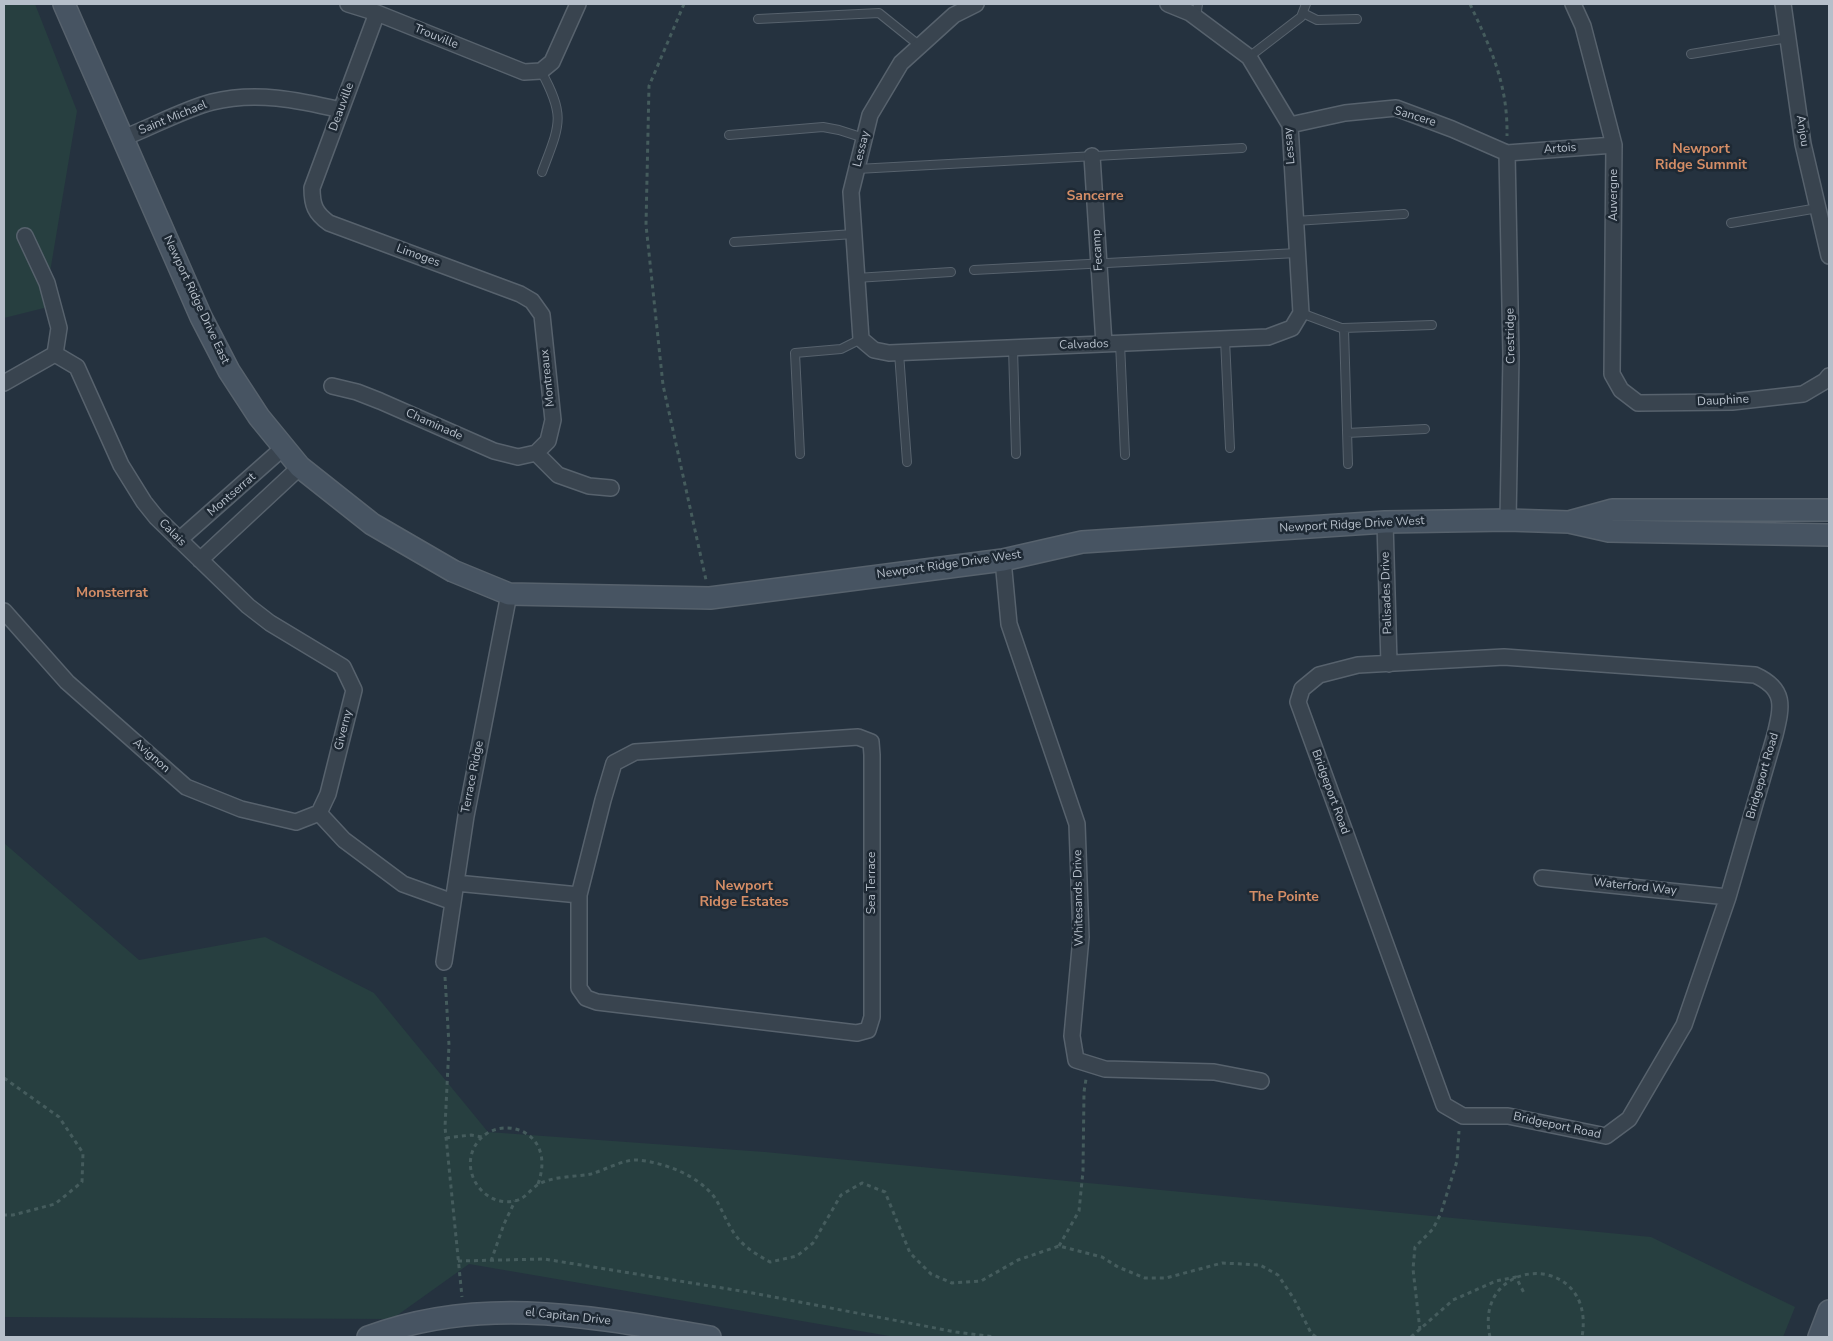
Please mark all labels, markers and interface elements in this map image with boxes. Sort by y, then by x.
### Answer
street label: Trouville [412,22,460,52]
street label: Deauville [327,81,357,133]
street label: Saint Michael [137,98,209,138]
street label: Sancere [1392,104,1438,130]
street label: Anjou [1792,114,1812,148]
street label: Lessay [1281,127,1299,165]
street label: Lessay [851,129,873,169]
street label: Artois [1543,141,1577,157]
district label: Newport Ridge Summit [1655,142,1747,174]
street label: Auvergne [1607,169,1621,221]
district label: Sancerre [1066,189,1124,205]
street label: Fecamp [1089,229,1107,271]
street label: Newport Ridge Drive East [160,234,232,366]
street label: Limoges [394,241,442,271]
street label: Crestridge [1503,308,1519,364]
street label: Calvados [1059,337,1109,353]
street label: Montreaux [538,348,558,408]
street label: Dauphine [1697,392,1749,410]
street label: Chaminade [403,406,465,444]
street label: Montserrat [205,470,259,520]
street label: Newport Ridge Drive West [1279,514,1425,536]
street label: Calais [155,516,189,550]
street label: Newport Ridge Drive West [876,548,1022,582]
street label: Palisades Drive [1378,551,1396,635]
district label: Monsterrat [76,586,148,602]
street label: Giverny [332,708,356,752]
street label: Bridgeport Road [1744,731,1782,821]
street label: Avignon [129,736,173,776]
street label: Terrace Ridge [459,739,487,815]
street label: Bridgeport Road [1308,748,1352,836]
street label: Whitesands Drive [1071,850,1087,946]
street label: Sea Terrace [865,852,879,914]
street label: Waterford Way [1593,875,1677,899]
district label: Newport Ridge Estates [699,879,789,912]
district label: The Pointe [1249,890,1319,906]
street label: Bridgeport Road [1512,1110,1602,1142]
street label: el Capitan Drive [525,1305,611,1329]

